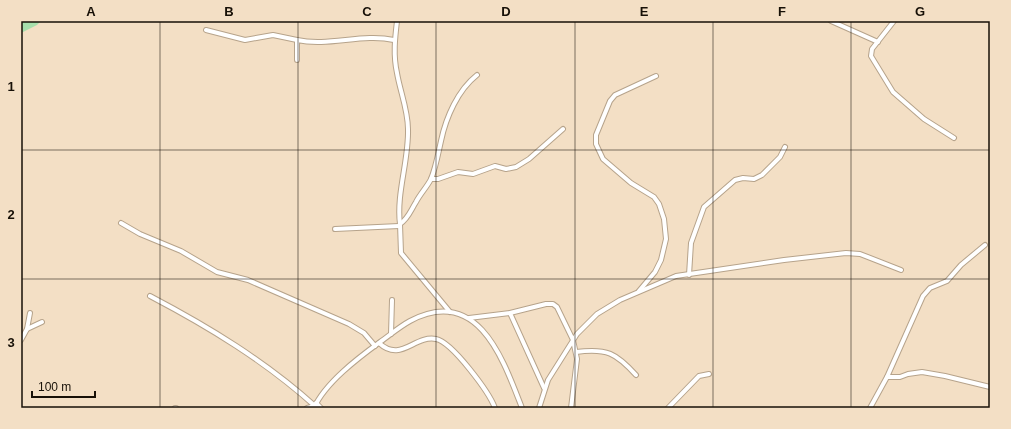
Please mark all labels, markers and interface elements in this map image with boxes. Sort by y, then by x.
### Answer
text: A [86,4,96,19]
text: B [224,4,234,19]
text: C [362,4,372,19]
text: D [501,4,511,19]
text: E [640,4,649,19]
text: F [778,4,786,19]
text: G [915,4,925,19]
text: 1 [7,79,15,94]
text: 2 [7,207,15,222]
text: 3 [7,335,15,350]
scale bar [32,373,95,399]
text: 100 m [38,380,71,394]

